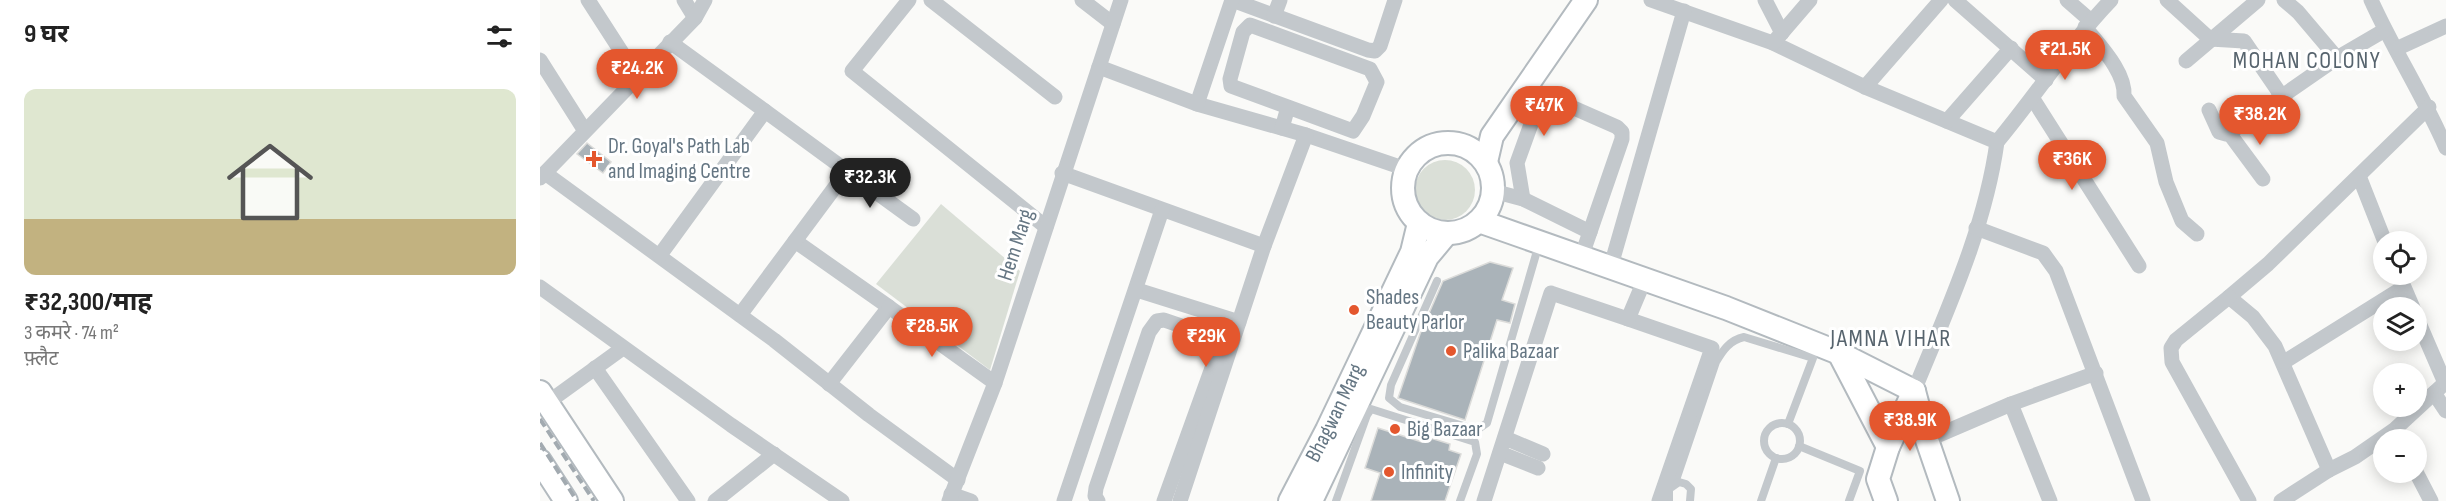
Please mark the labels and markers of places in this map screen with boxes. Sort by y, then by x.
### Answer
pin: ₹21.5K [2016,30,2114,81]
pin: ₹24.2K [588,49,686,100]
pin: ₹47K [1508,86,1580,137]
pin: ₹38.2K [2211,95,2309,146]
place label: Dr. Goyal's Path Lab and Imaging Centre [608,133,751,185]
pin: ₹36K [2036,140,2108,191]
marker: Dr. Goyal's Path Lab and Imaging Centre [585,150,603,168]
pin: ₹32.3K [821,158,919,209]
place label: Shades Beauty Parlor [1366,284,1464,336]
marker: Shades Beauty Parlor [1347,303,1361,317]
pin: ₹28.5K [883,307,981,358]
pin: ₹29K [1170,317,1242,368]
place label: Palika Bazaar [1463,338,1559,365]
marker: Palika Bazaar [1444,344,1458,358]
pin: ₹38.9K [1861,401,1959,452]
place label: Big Bazaar [1407,416,1483,443]
marker: Big Bazaar [1388,422,1402,436]
place label: Infinity [1401,459,1454,486]
marker: Infinity [1382,465,1396,479]

